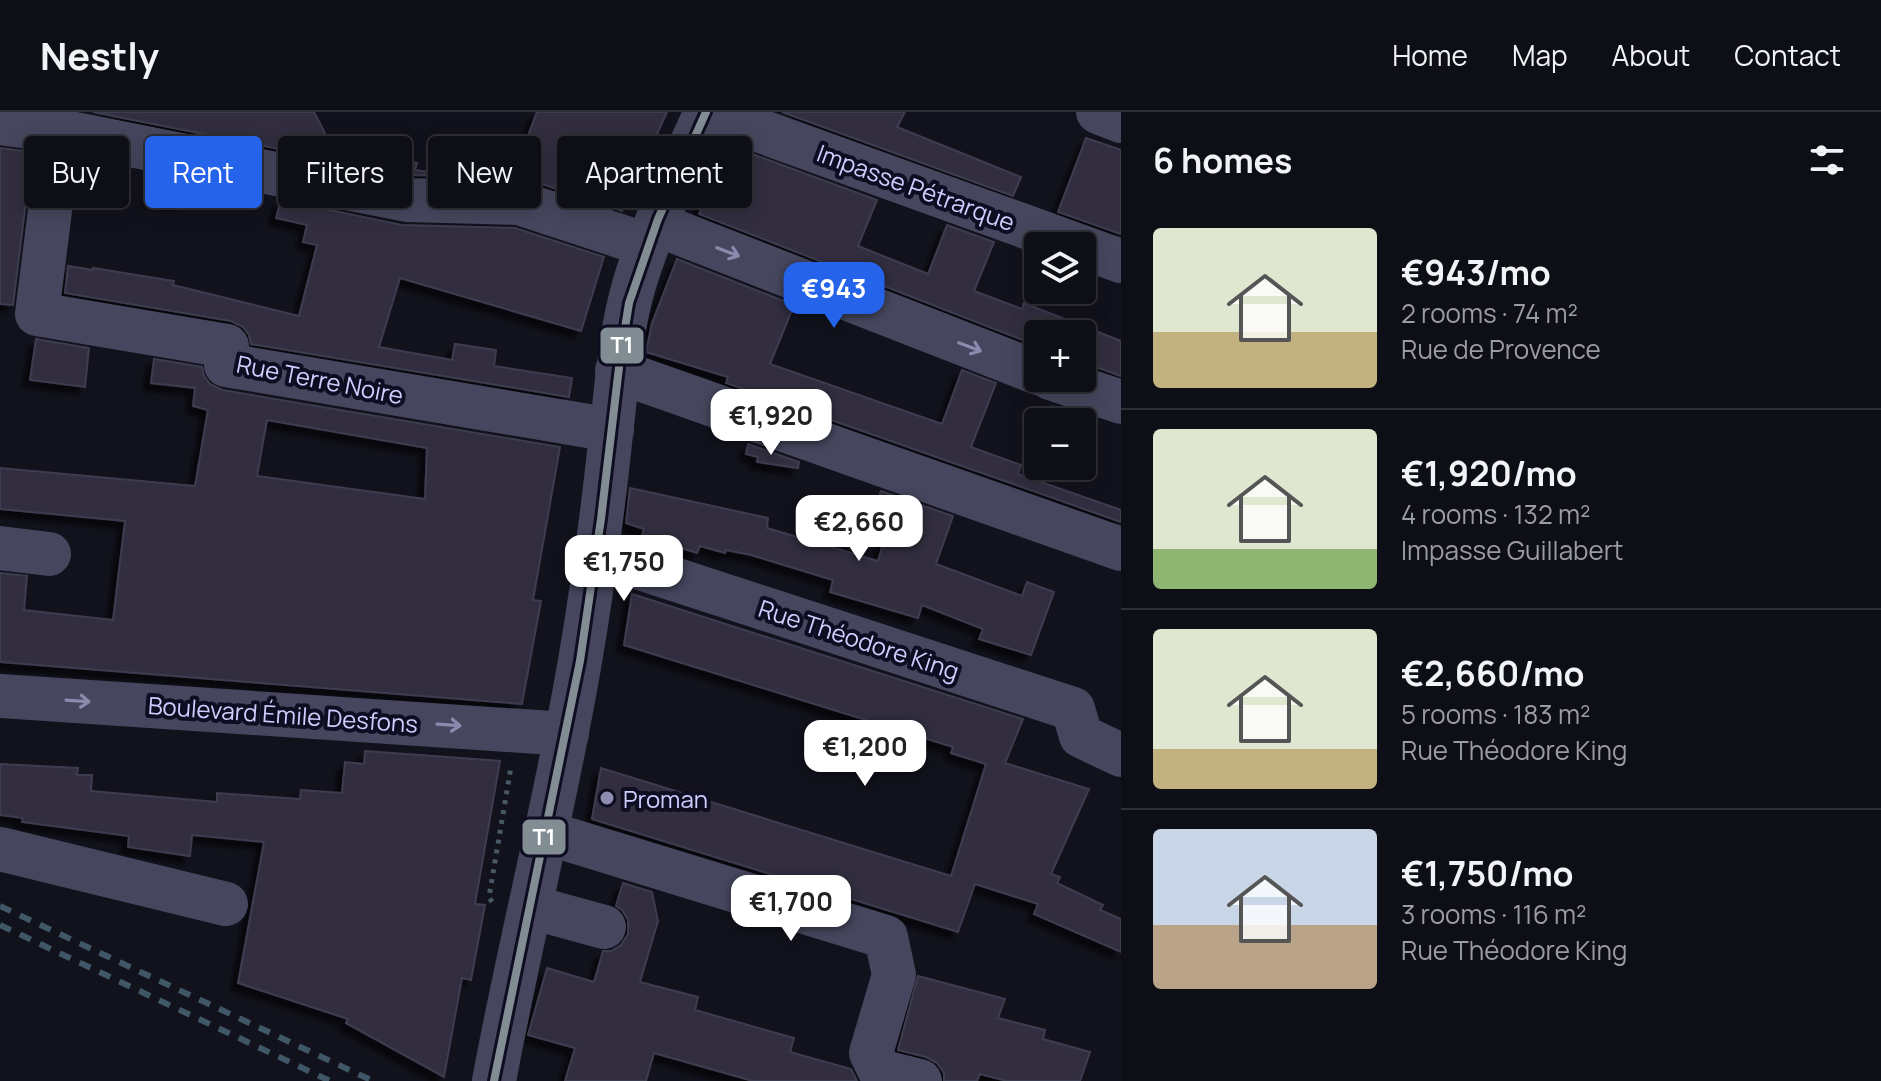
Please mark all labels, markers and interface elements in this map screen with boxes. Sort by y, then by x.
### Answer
text: Nestly [40,29,159,81]
text: Home [1392,36,1468,74]
text: Map [1512,36,1568,74]
text: About [1612,36,1690,74]
text: Contact [1734,36,1841,74]
chip: Buy [24,136,129,208]
chip: Rent [145,136,262,208]
chip: Filters [278,136,412,208]
chip: New [428,136,541,208]
chip: Apartment [557,136,752,208]
street label: Impasse Pétrarque [812,136,1020,238]
text: 6 homes [1153,137,1292,183]
icon: filters [1805,138,1849,182]
map controls [1024,232,1096,480]
button: layers [1024,232,1096,304]
one-way arrow [715,246,740,260]
text: €943/mo [1401,249,1551,295]
icon: home [1217,260,1313,356]
pin: €943 [787,262,881,330]
text: €943 [802,270,866,306]
text: 2 rooms · 74 m² [1401,295,1578,331]
button: + [1024,320,1096,392]
line badge: T1 [599,326,645,365]
text: T1 [611,330,633,360]
text: Rue de Provence [1401,331,1601,367]
one-way arrow [957,341,982,355]
street label: Rue Terre Noire [234,347,406,411]
pin: €1,920 [706,389,836,457]
text: €1,920 [729,397,813,433]
button: − [1024,408,1096,480]
text: €1,920/mo [1401,450,1577,496]
icon: home [1217,461,1313,557]
pin: €2,660 [794,495,924,563]
text: 4 rooms · 132 m² [1401,496,1590,532]
text: €2,660 [814,503,904,539]
text: Impasse Guillabert [1401,532,1623,568]
pin: €1,750 [559,535,689,603]
text: €1,750 [583,543,665,579]
street label: Rue Théodore King [755,591,963,687]
text: €2,660/mo [1401,650,1584,696]
icon: home [1217,661,1313,757]
street label: Boulevard Émile Desfons [147,688,419,740]
one-way arrow [64,694,91,709]
text: 5 rooms · 183 m² [1401,696,1590,732]
one-way arrow [435,718,462,733]
pin: €1,200 [800,720,930,788]
text: €1,200 [822,728,908,764]
text: Rue Théodore King [1401,732,1627,768]
place label: Proman [623,782,708,815]
marker: Proman [598,789,616,807]
line badge: T1 [521,818,567,856]
text: T1 [533,822,555,852]
text: €1,750/mo [1401,850,1574,896]
icon: home [1217,861,1313,957]
pin: €1,700 [726,875,856,943]
text: €1,700 [749,883,833,919]
text: 3 rooms · 116 m² [1401,896,1587,932]
text: Rue Théodore King [1401,932,1627,968]

